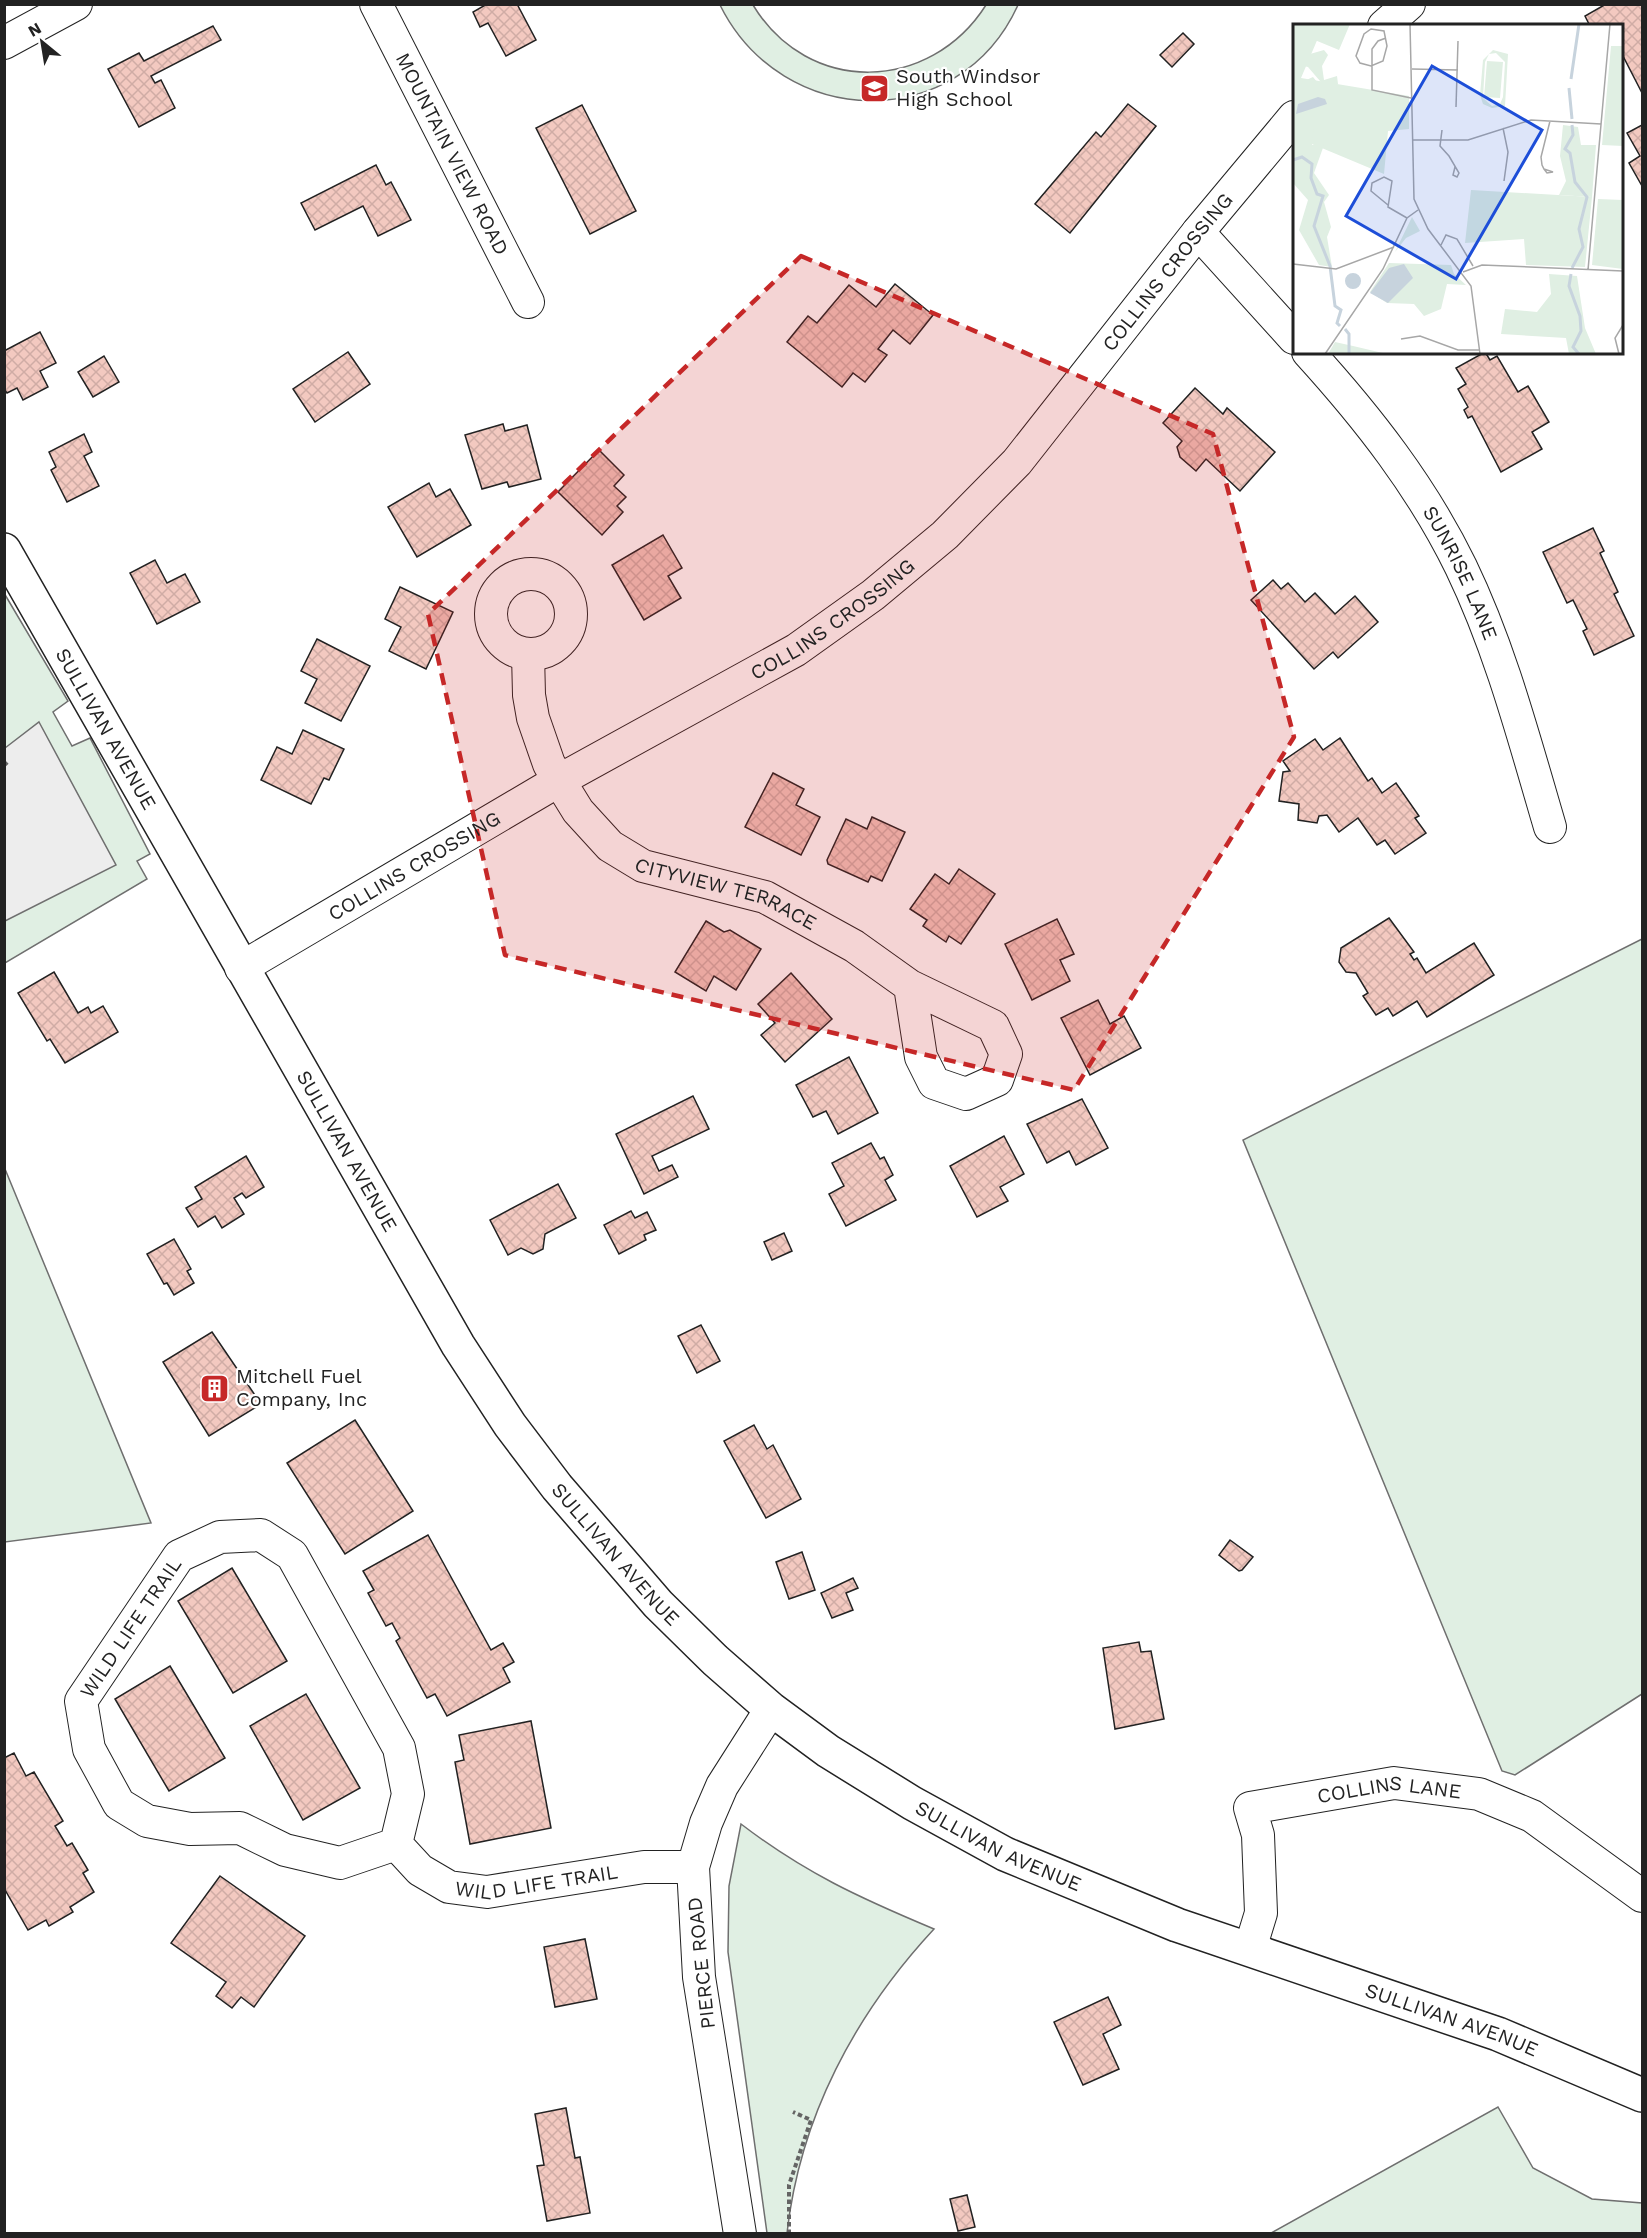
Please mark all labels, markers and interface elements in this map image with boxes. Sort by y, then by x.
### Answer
north arrow [12,12,72,72]
text: N [25,18,45,41]
inset map [1293,24,1623,354]
street label: MOUNTAIN VIEW ROAD [391,49,514,259]
place label: South Windsor High School [896,64,1040,111]
school or university icon: South Windsor High School [859,72,891,104]
street label: COLLINS CROSSING [1097,188,1238,356]
street label: SUNRISE LANE [1418,501,1503,643]
street label: COLLINS CROSSING [746,553,919,685]
street label: SULLIVAN AVENUE [51,644,162,814]
street label: COLLINS CROSSING [324,806,504,926]
street label: CITYVIEW TERRACE [630,852,821,935]
street label: SULLIVAN AVENUE [292,1066,403,1236]
place label: Mitchell Fuel Company, Inc [236,1364,367,1411]
building icon: Mitchell Fuel Company, Inc [199,1372,231,1404]
street label: SULLIVAN AVENUE [547,1478,685,1631]
street label: WILD LIFE TRAIL [75,1553,186,1702]
street label: COLLINS LANE [1315,1771,1463,1808]
street label: SULLIVAN AVENUE [911,1795,1085,1896]
street label: WILD LIFE TRAIL [454,1859,619,1905]
street label: PIERCE ROAD [682,1896,720,2030]
street label: SULLIVAN AVENUE [1362,1978,1542,2062]

